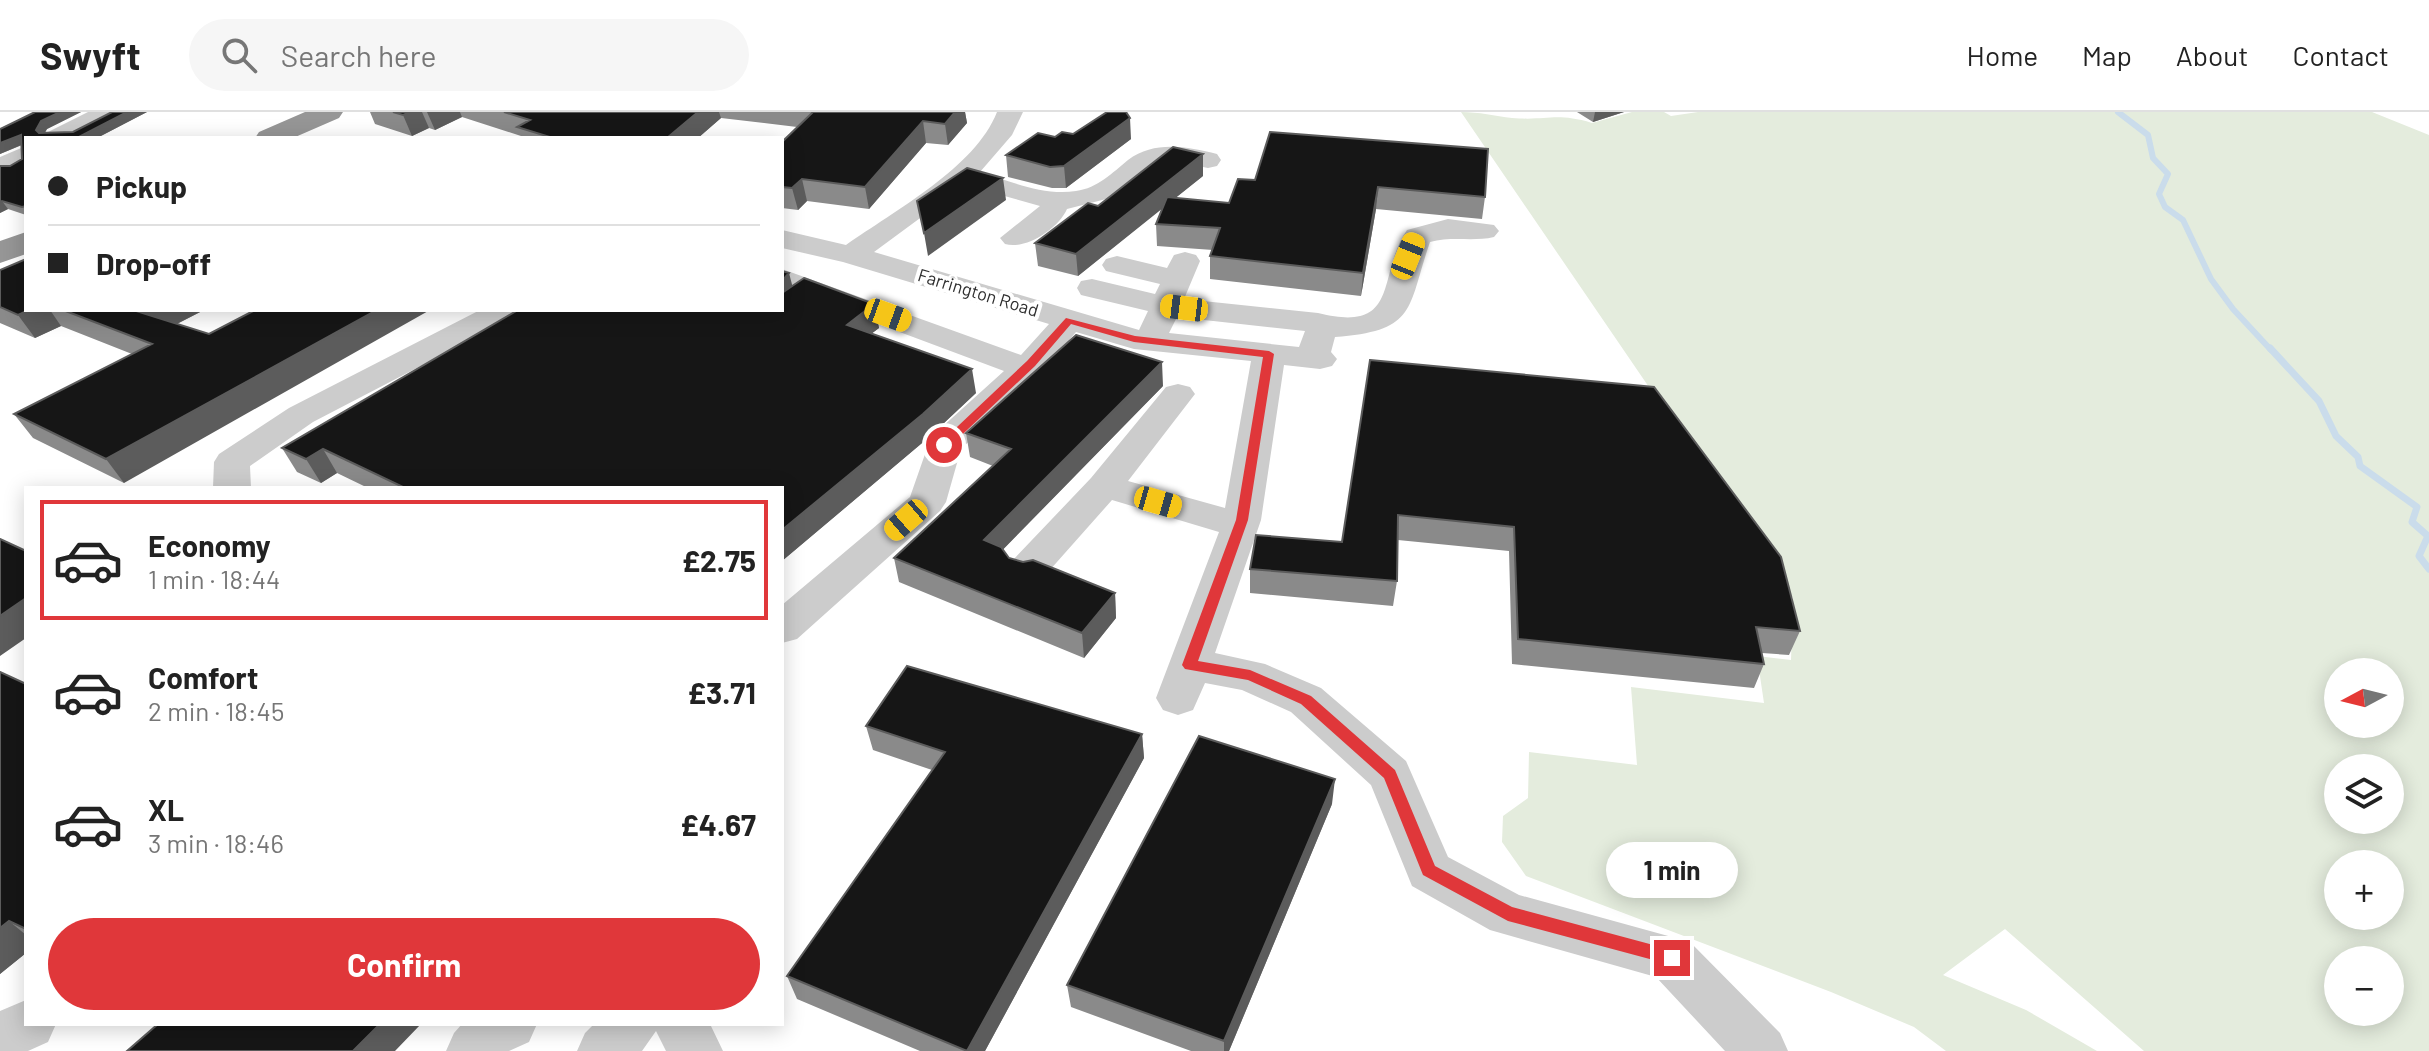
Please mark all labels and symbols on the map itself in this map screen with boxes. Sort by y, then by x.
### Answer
car [1388,229,1428,283]
street label: Farrington Road [915,263,1041,321]
car [1159,293,1209,323]
car [861,296,915,334]
route start [926,427,962,463]
car [1132,484,1184,520]
car [880,495,932,545]
north arrow [2324,658,2404,738]
callout: 1 min [1606,842,1738,898]
route end [1654,940,1690,976]

